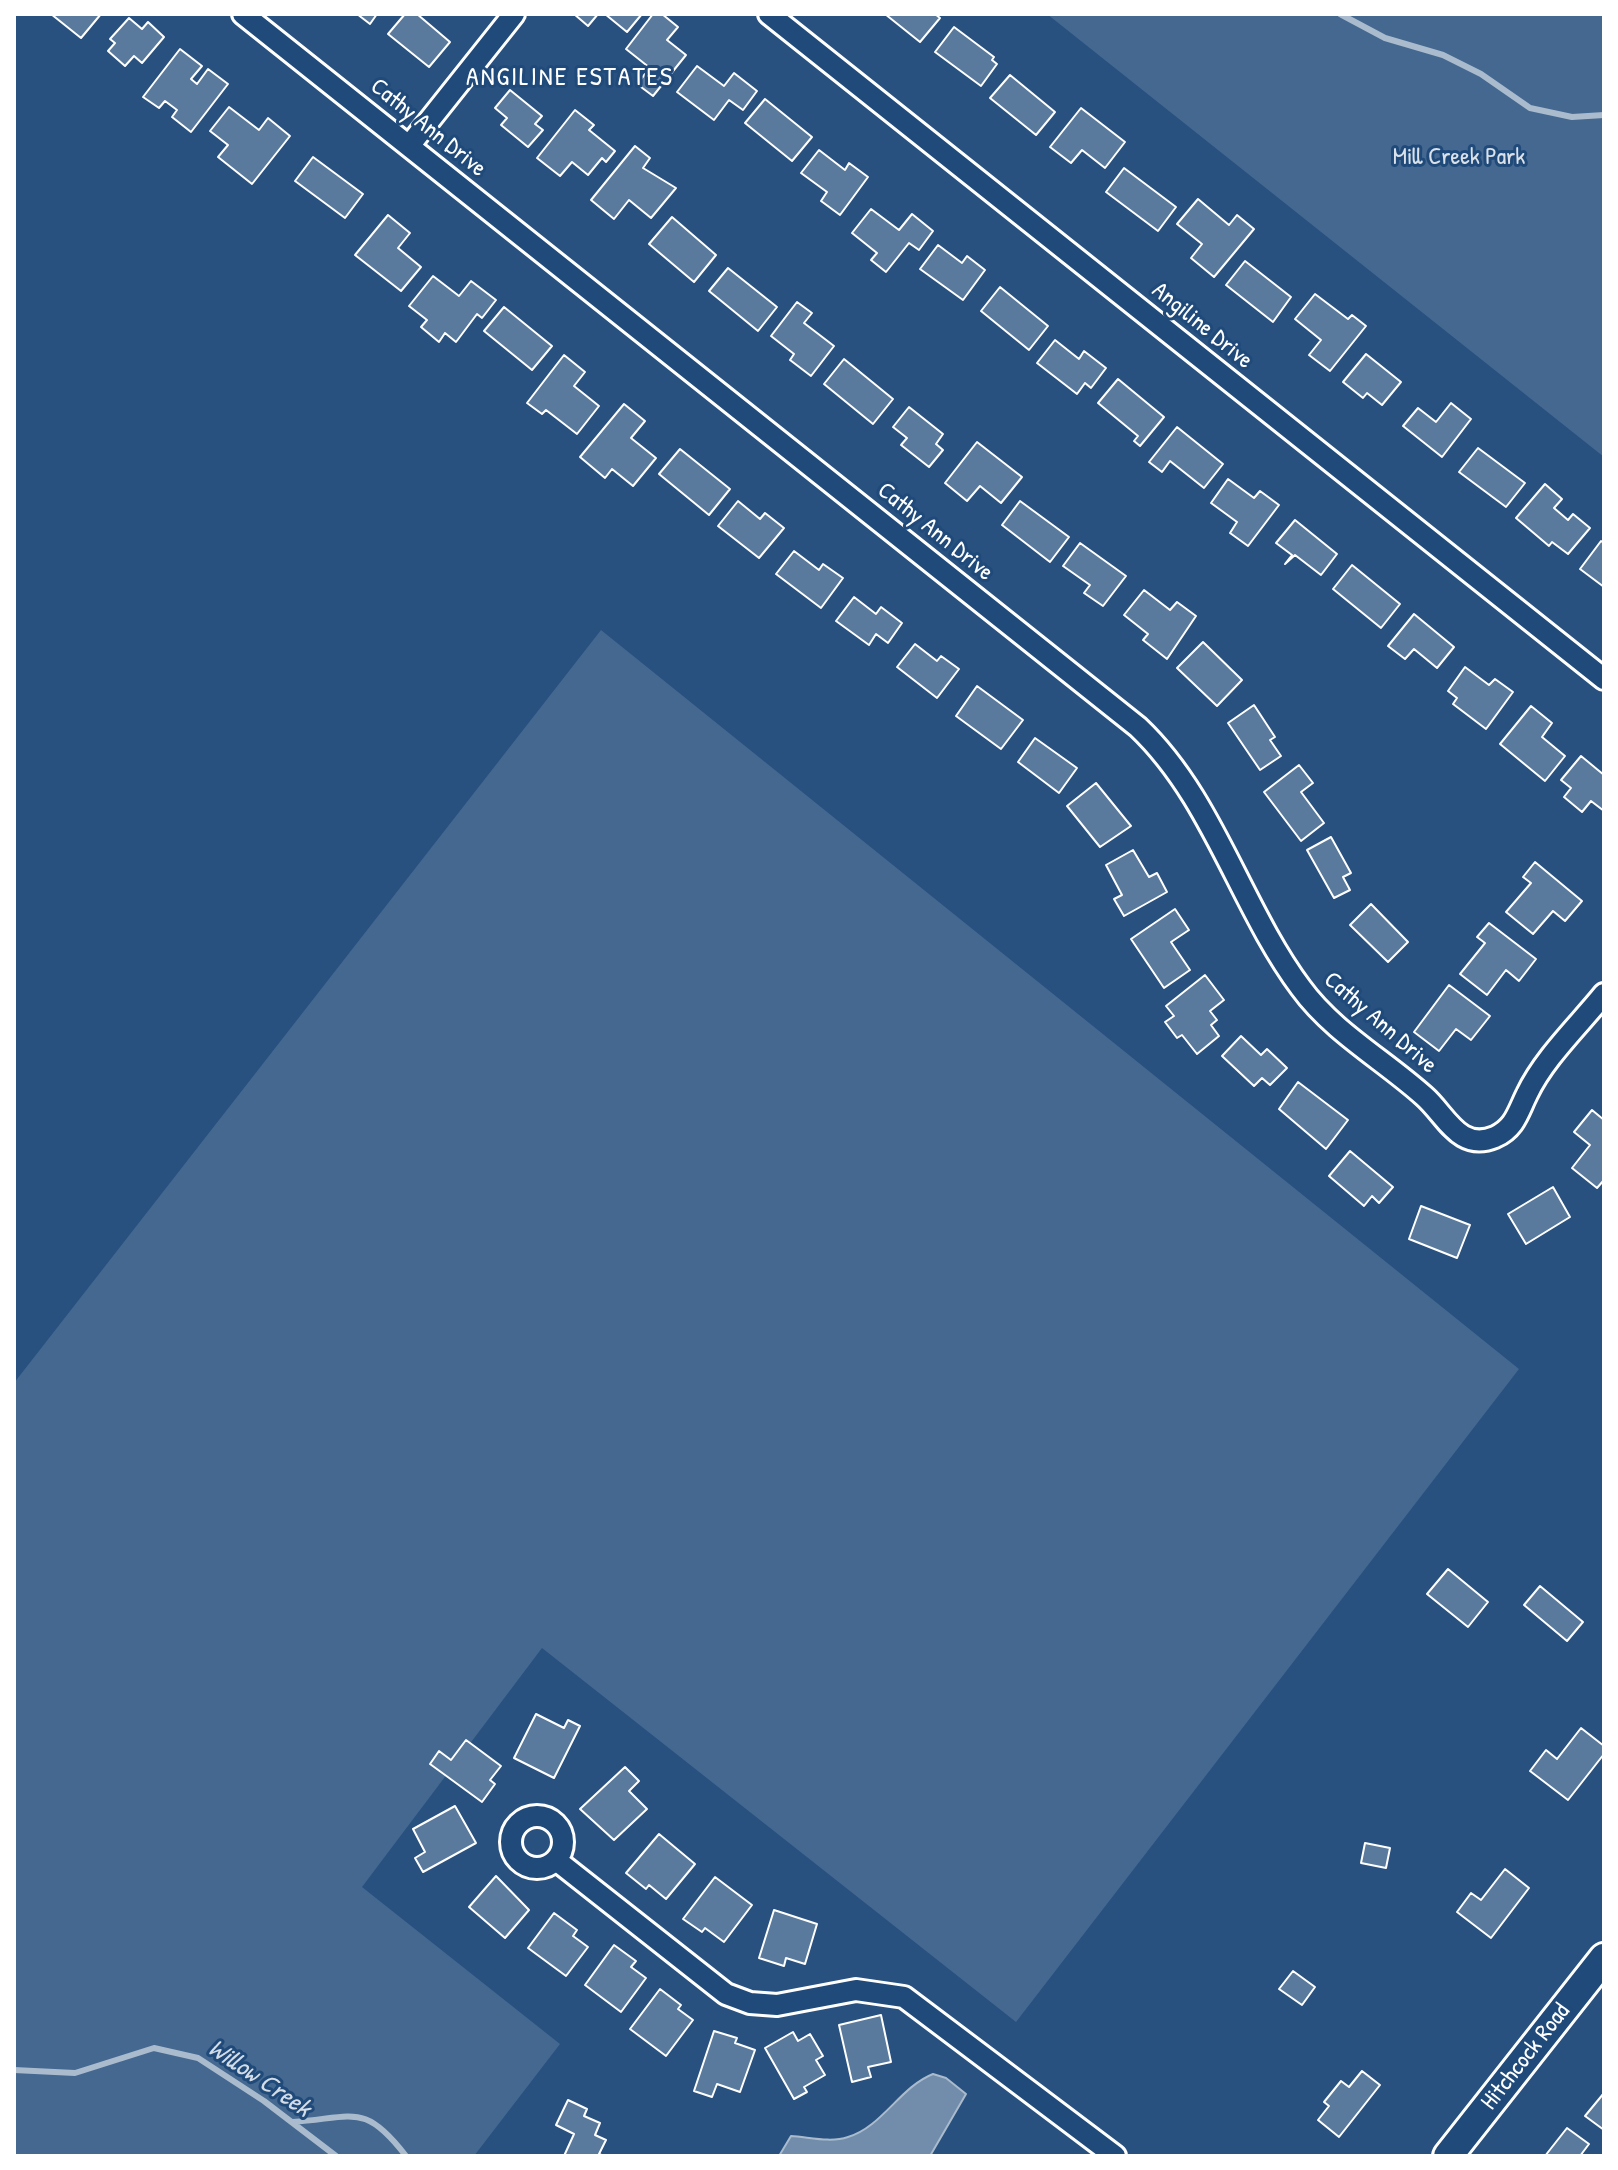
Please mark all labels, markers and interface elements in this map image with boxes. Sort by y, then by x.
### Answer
district label: ANGILINE ESTATES [466,62,674,94]
street label: Cathy Ann Drive [364,73,492,183]
park label: Mill Creek Park [1393,144,1525,172]
street label: Angiline Drive [1146,277,1258,375]
street label: Cathy Ann Drive [871,477,999,587]
street label: Cathy Ann Drive [1317,966,1443,1080]
street label: Hitchcock Road [1475,1998,1577,2116]
water label: Willow Creek [202,2033,316,2125]

